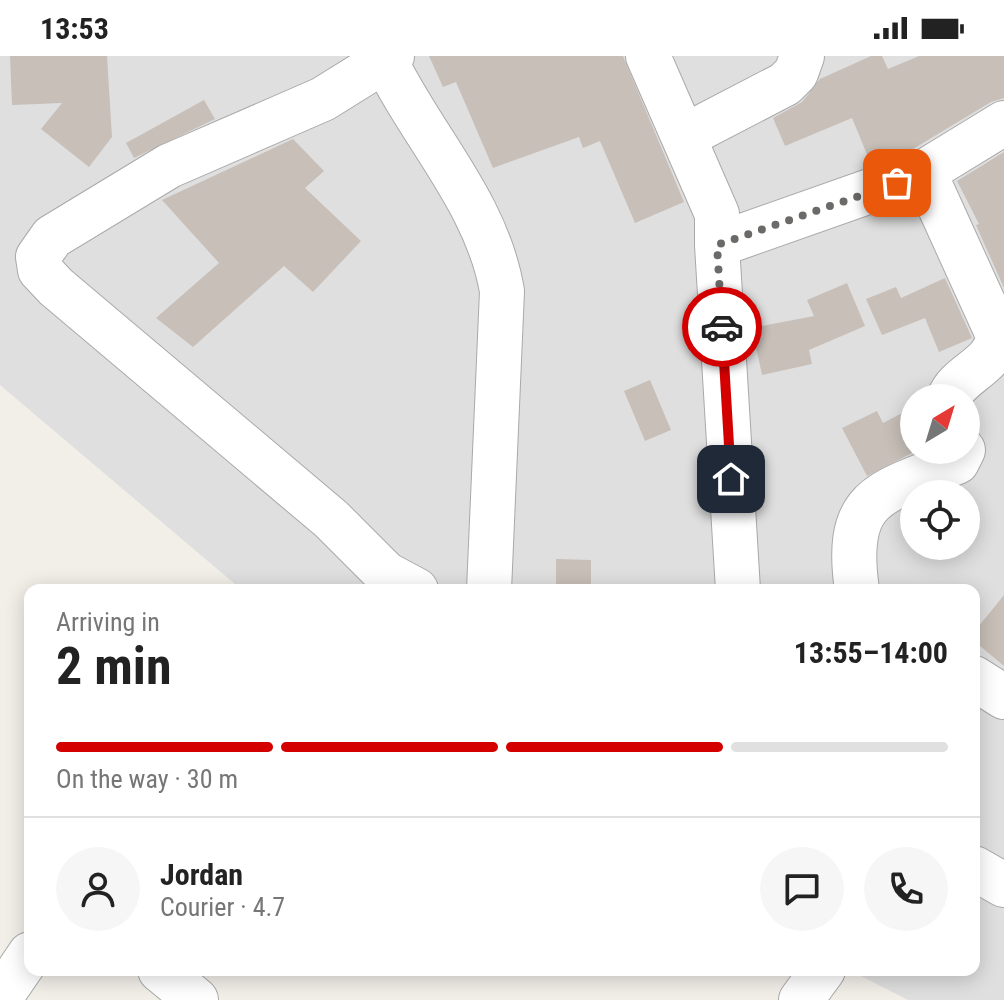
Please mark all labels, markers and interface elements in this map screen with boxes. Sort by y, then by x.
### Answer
text: 13:53 [40,11,109,46]
pin [863,149,931,217]
icon: bag [875,161,919,205]
courier [682,287,762,367]
icon: car [700,305,744,349]
north arrow [900,384,980,464]
map controls [900,384,980,560]
pin [697,445,765,513]
icon: home [709,457,753,501]
button: locate [900,480,980,560]
text: Arriving in [56,607,160,637]
text: 13:55–14:00 [794,635,948,670]
text: 2 min [56,636,172,697]
text: On the way · 30 m [56,764,238,794]
button: person [56,847,140,931]
button: chat [760,847,844,931]
button: phone [864,847,948,931]
text: Jordan [160,857,243,892]
text: Courier · 4.7 [160,892,285,922]

